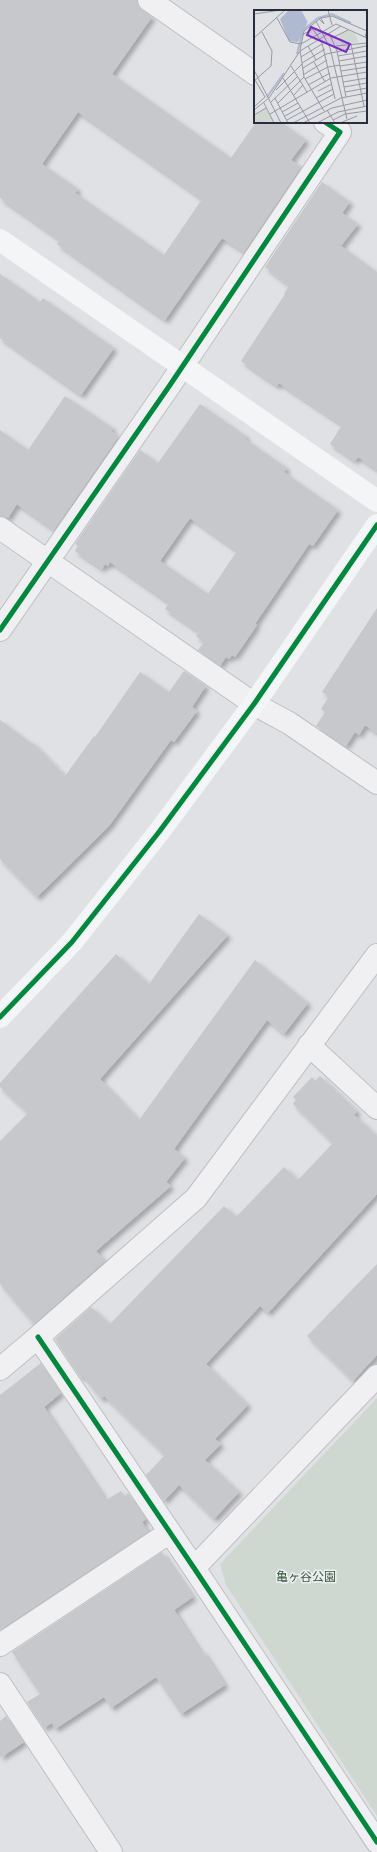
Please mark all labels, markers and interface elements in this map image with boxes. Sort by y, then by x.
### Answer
inset map [254,10,367,123]
park label: 亀ヶ谷公園 [276,1570,336,1584]

